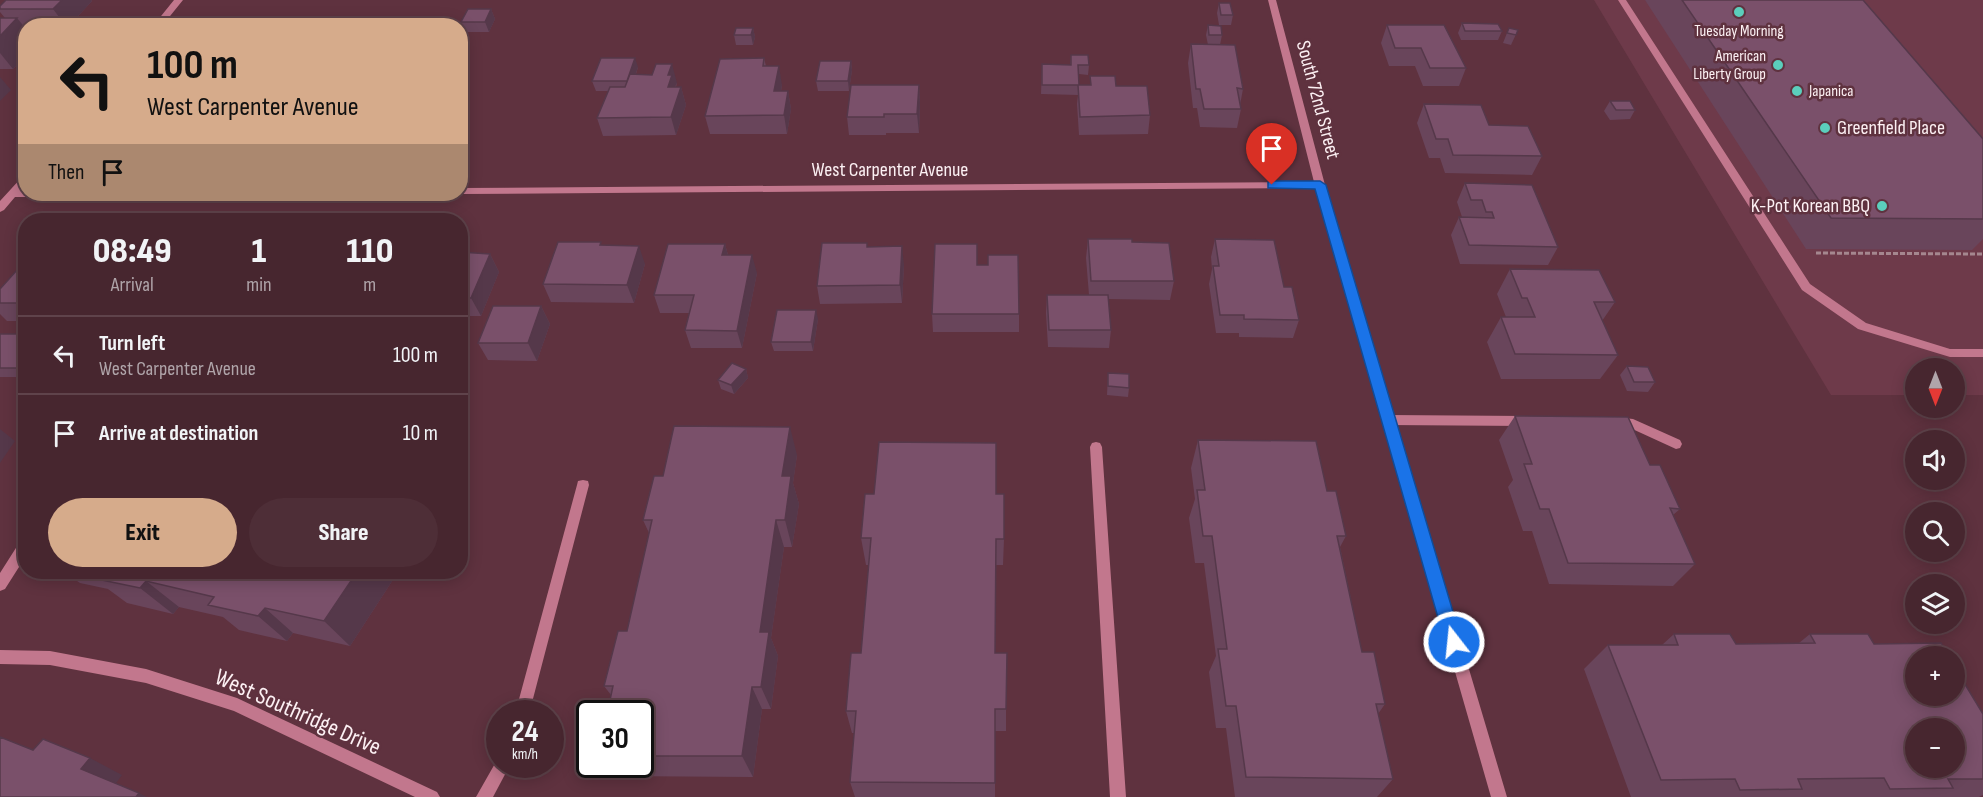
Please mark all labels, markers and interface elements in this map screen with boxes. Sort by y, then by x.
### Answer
marker: Tuesday Morning [1732,5,1746,19]
place label: Tuesday Morning [1694,22,1784,41]
street label: South 72nd Street [1291,38,1345,162]
text: 100 m [147,40,238,91]
icon: left [48,42,126,120]
place label: American Liberty Group [1693,47,1766,84]
marker: American Liberty Group [1771,58,1785,72]
place label: Japanica [1808,82,1853,101]
marker: Japanica [1790,84,1804,98]
text: West Carpenter Avenue [147,91,359,123]
place label: Greenfield Place [1837,116,1945,140]
marker: Greenfield Place [1818,121,1832,135]
pin [1246,123,1297,185]
icon: arrive [1255,132,1288,165]
icon: arrive [96,156,129,189]
street label: West Carpenter Avenue [812,158,968,182]
text: Then [48,159,84,186]
place label: K-Pot Korean BBQ [1751,194,1870,218]
marker: K-Pot Korean BBQ [1875,199,1889,213]
text: 08:49 [93,230,172,273]
text: 1 [252,230,266,273]
text: 110 [346,230,393,273]
text: Arrival [111,273,154,297]
text: min [246,273,271,297]
text: m [363,273,376,297]
text: Turn left [99,330,165,357]
icon: left [48,339,81,372]
text: 100 m [393,342,438,369]
text: West Carpenter Avenue [99,357,256,381]
north arrow [1905,358,1965,418]
map controls [1905,358,1965,778]
icon: arrive [48,417,81,450]
text: Arrive at destination [99,420,258,447]
text: 10 m [403,420,438,447]
button: sound [1905,430,1965,490]
button: Exit [48,498,237,567]
button: Share [249,498,438,567]
button: search [1905,502,1965,562]
button: layers [1905,574,1965,634]
position arrow [1422,610,1486,674]
button: + [1905,646,1965,706]
street label: West Southridge Drive [210,662,386,762]
speed limit sign: 30 [576,700,654,778]
text: 24 [512,714,538,750]
button: − [1905,718,1965,778]
text: km/h [512,745,538,764]

